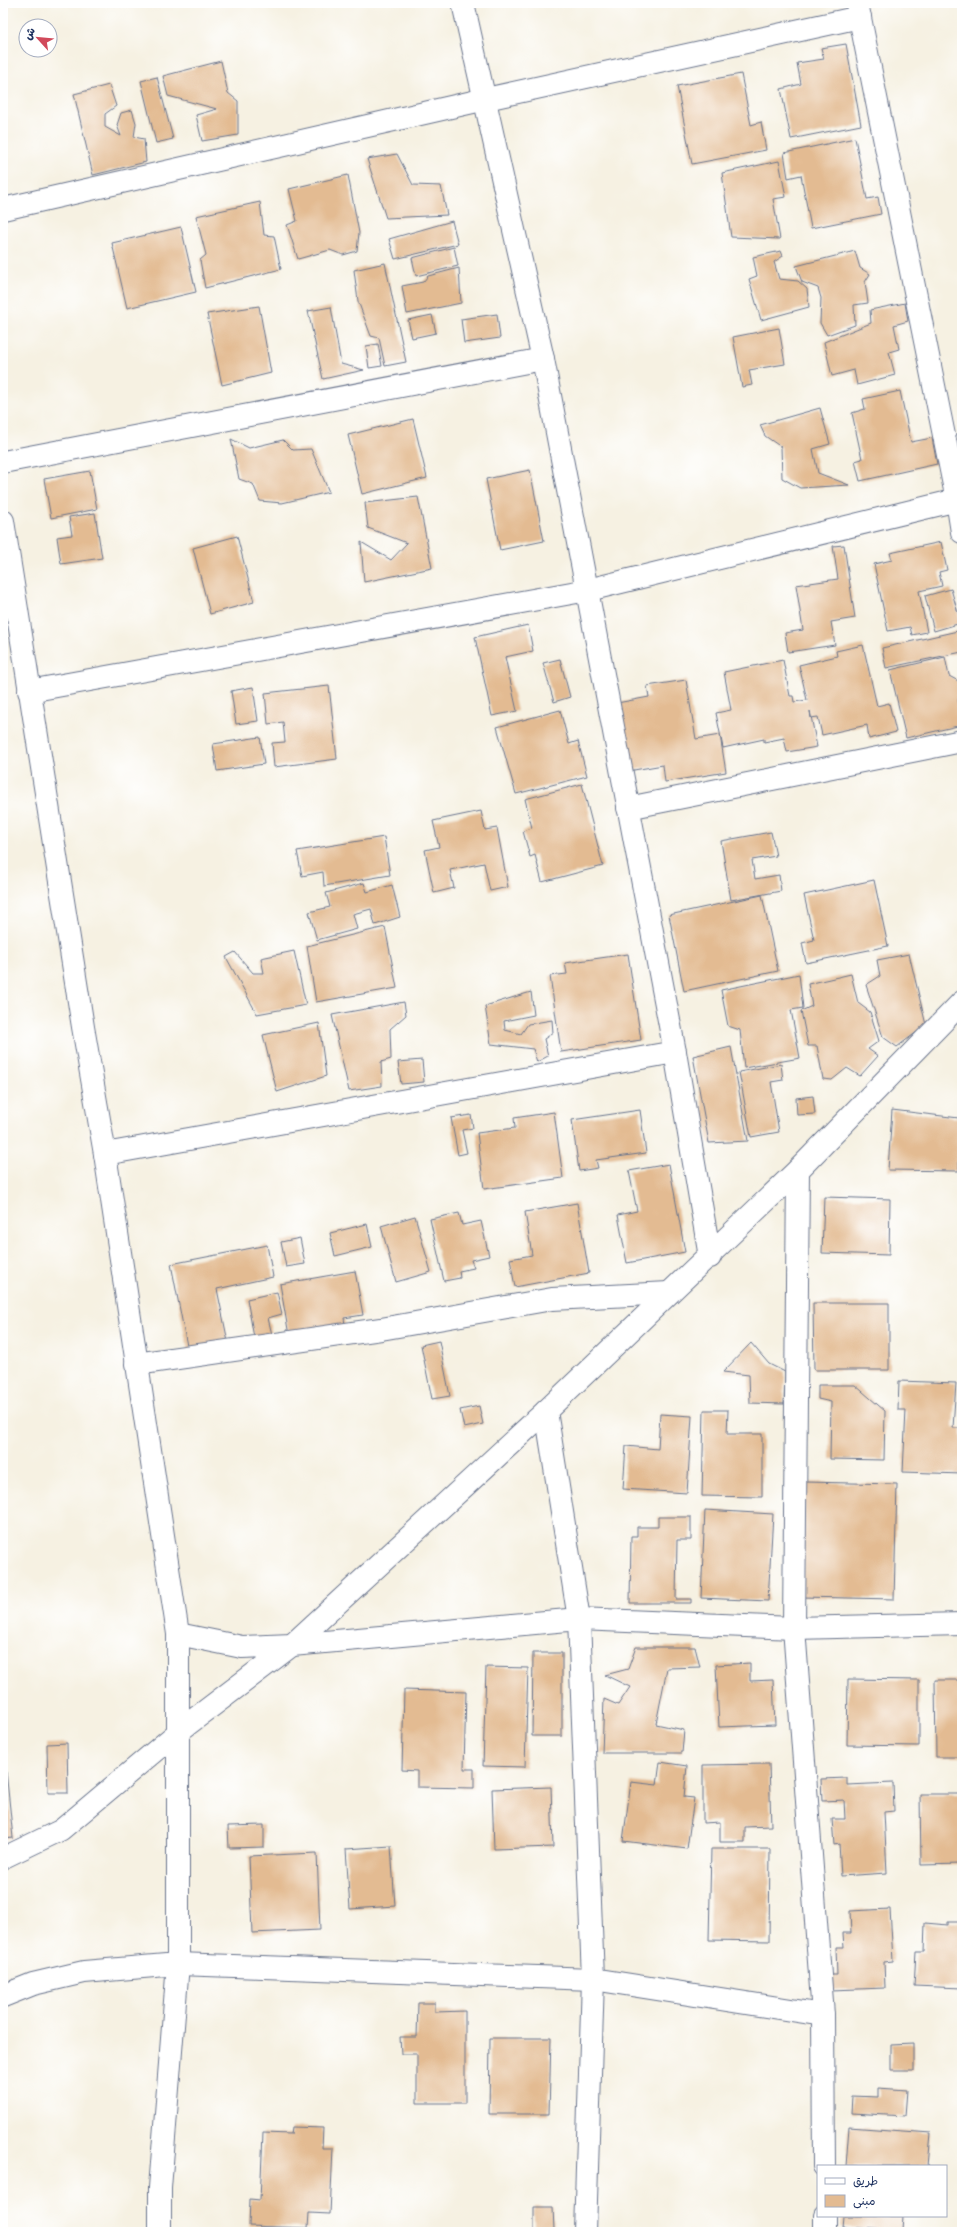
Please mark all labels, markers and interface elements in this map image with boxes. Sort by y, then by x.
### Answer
north arrow [18,18,58,58]
text: ش [20,25,40,43]
legend [817,2165,947,2217]
text: طريق [853,2173,878,2191]
text: مبنى [853,2193,876,2211]

